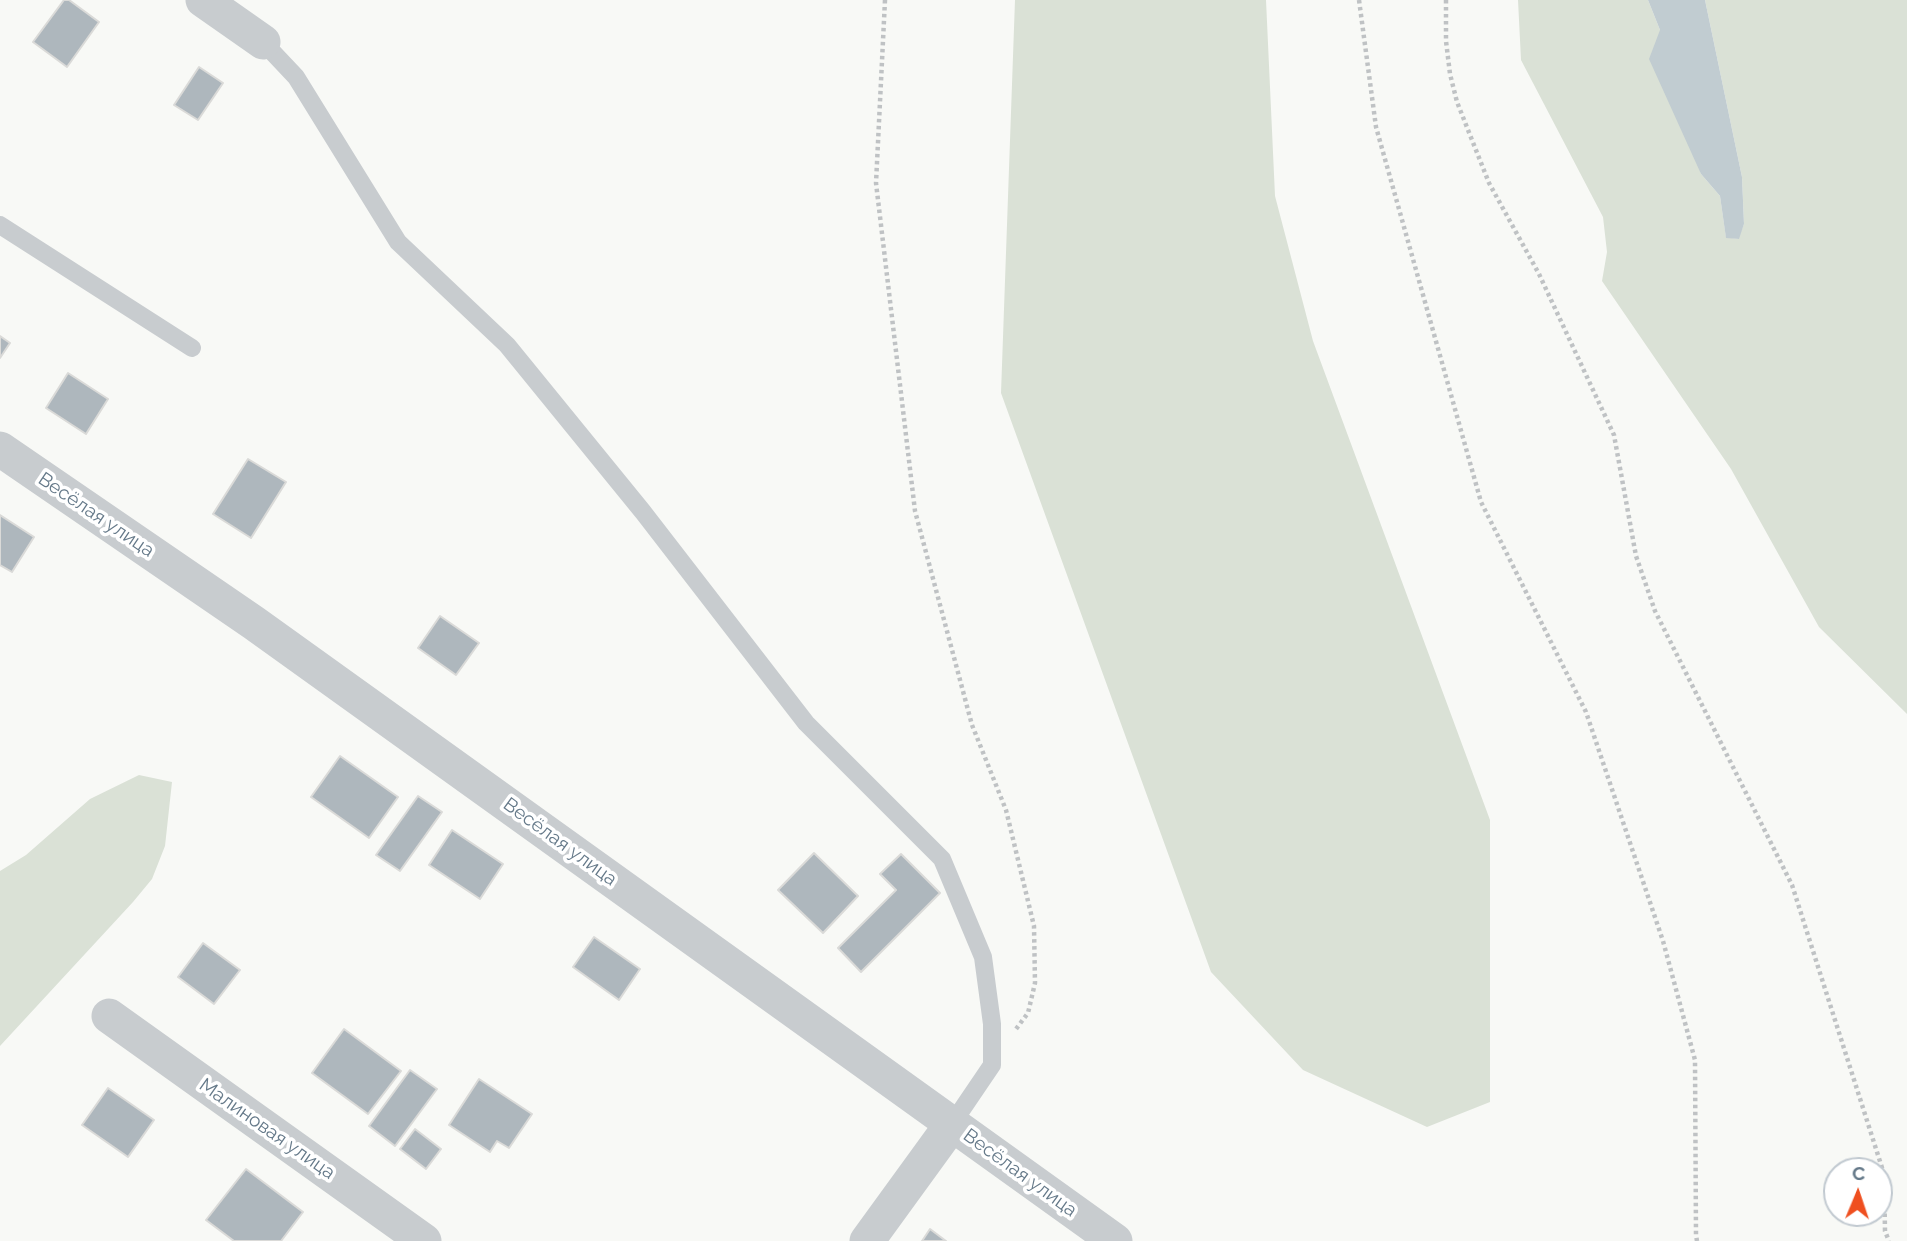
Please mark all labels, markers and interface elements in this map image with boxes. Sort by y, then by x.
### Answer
street label: Весёлая улица [34,468,158,562]
street label: Весёлая улица [499,793,621,891]
street label: Малиновая улица [195,1074,339,1184]
street label: Весёлая улица [959,1124,1081,1222]
north arrow [1823,1157,1893,1227]
text: С [1852,1162,1866,1184]

